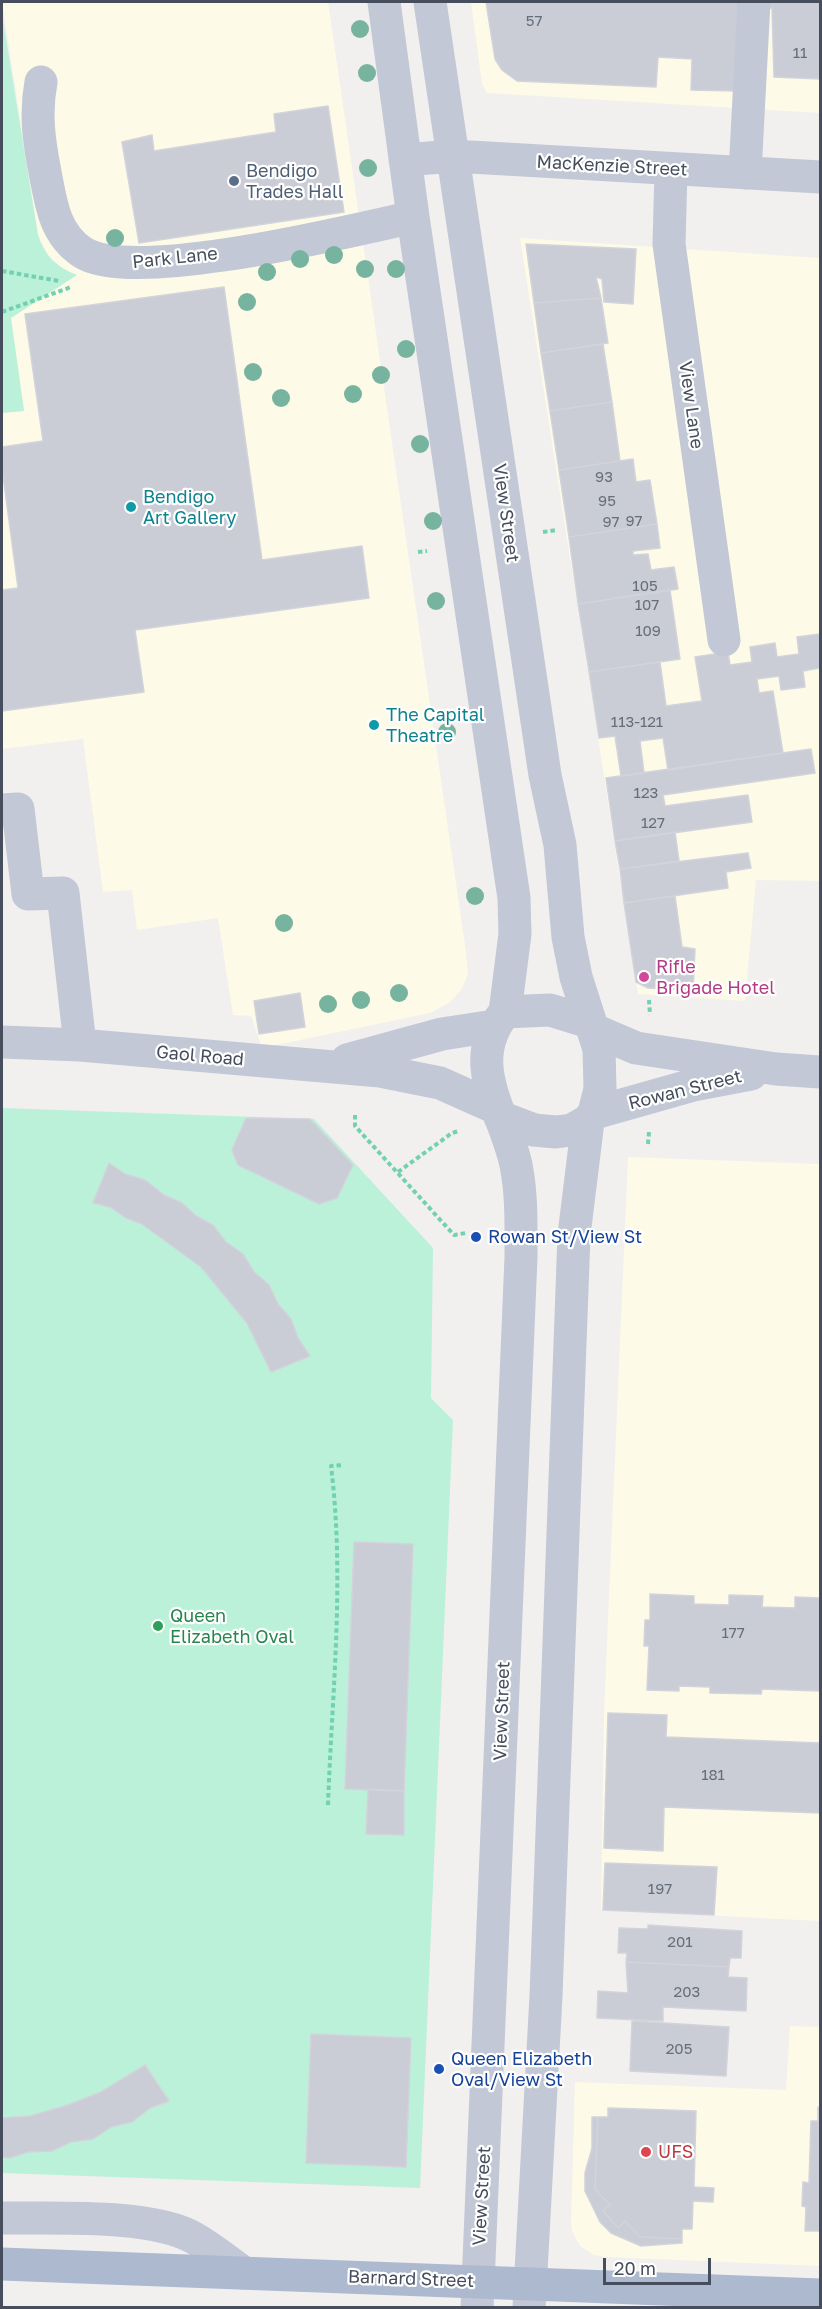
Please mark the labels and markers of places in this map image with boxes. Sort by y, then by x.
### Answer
place label: Bendigo Trades Hall [246,160,343,202]
marker: Bendigo Trades Hall [227,174,241,188]
place label: Bendigo Art Gallery [143,486,236,528]
marker: Bendigo Art Gallery [124,500,138,514]
place label: The Capital Theatre [386,704,485,746]
marker: The Capital Theatre [367,718,381,732]
place label: Rifle Brigade Hotel [656,956,775,998]
marker: Rifle Brigade Hotel [637,970,651,984]
place label: Rowan St/View St [488,1226,642,1248]
marker: Rowan St/View St [469,1230,483,1244]
place label: Queen Elizabeth Oval [170,1605,294,1648]
marker: Queen Elizabeth Oval [151,1619,165,1633]
place label: Queen Elizabeth Oval/View St [451,2048,592,2090]
marker: Queen Elizabeth Oval/View St [432,2062,446,2076]
place label: UFS [658,2141,693,2163]
marker: UFS [639,2145,653,2159]

